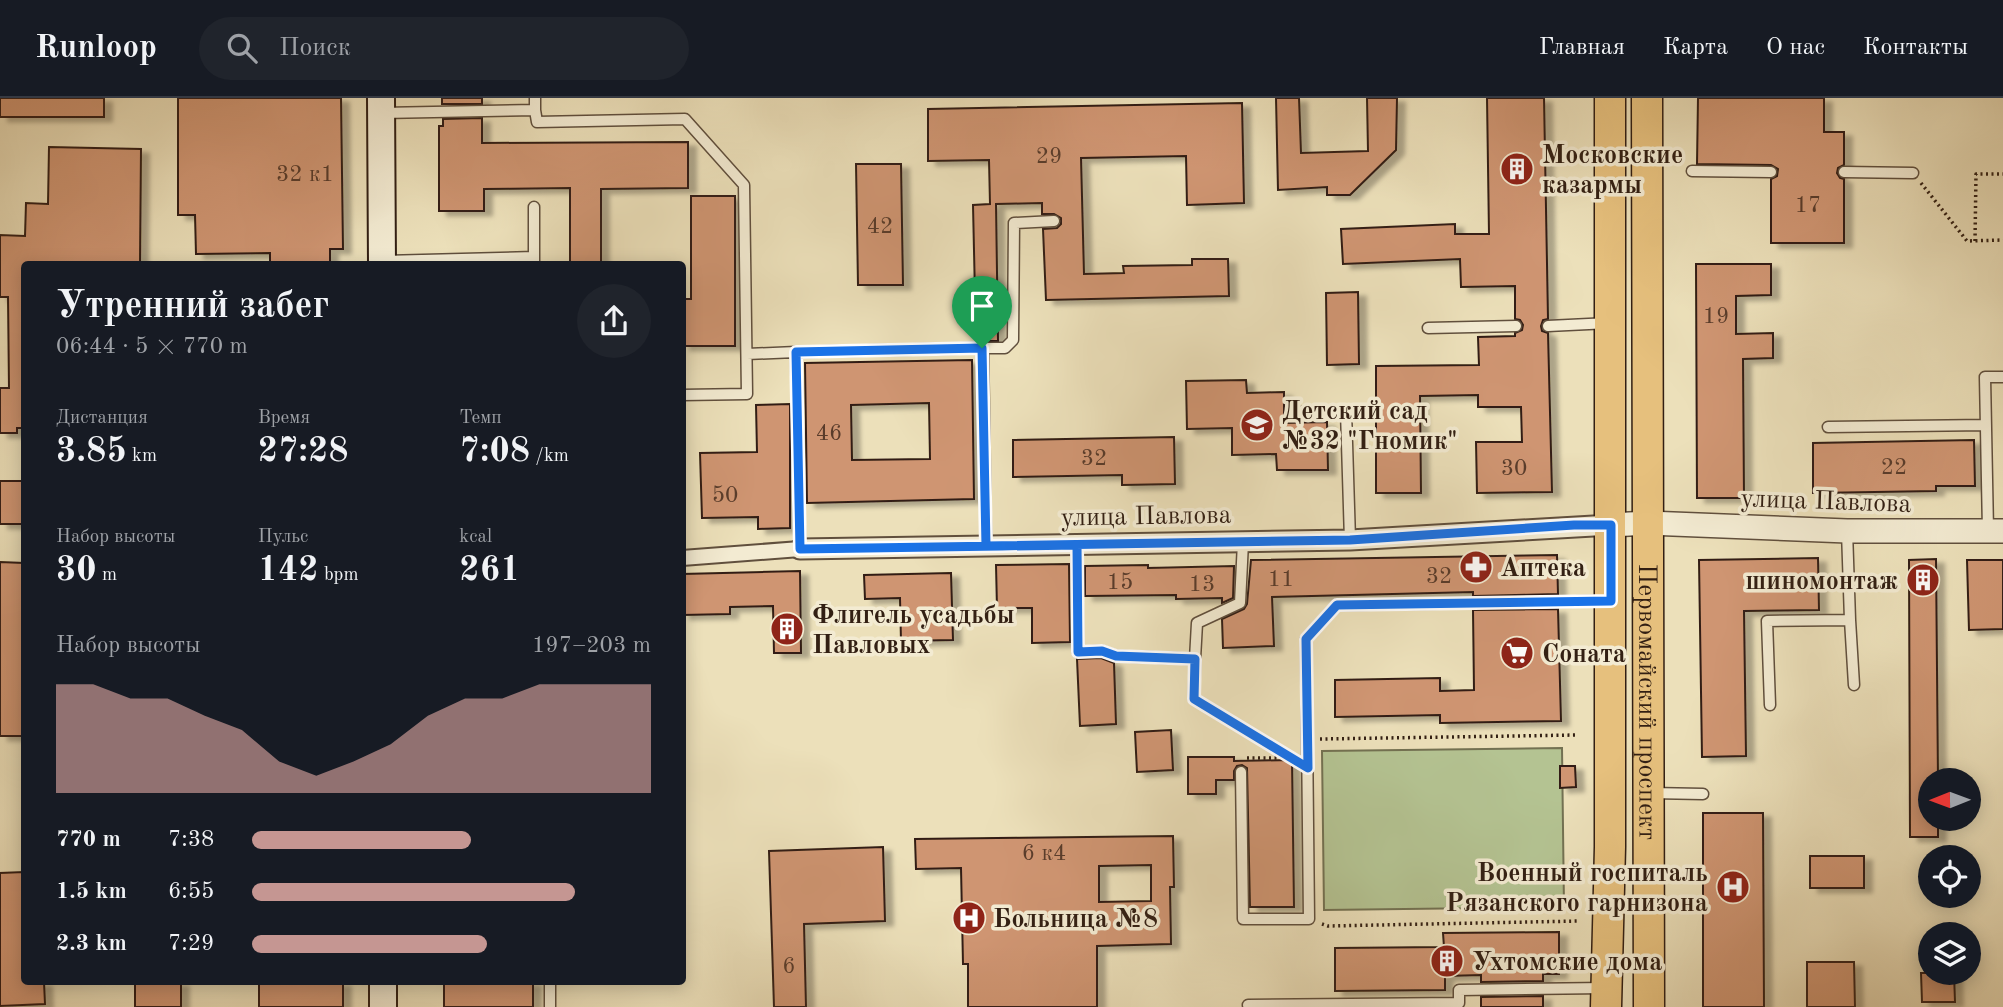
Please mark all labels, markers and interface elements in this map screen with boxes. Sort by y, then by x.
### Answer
search box [199,17,689,80]
icon: search [223,29,261,67]
text: Runloop [35,32,157,65]
text: Поиск [279,35,351,61]
text: Главная [1539,36,1625,60]
text: Карта [1663,36,1728,60]
text: О нас [1766,36,1825,60]
text: Контакты [1863,36,1968,60]
place label: Московские казармы [1542,143,1683,199]
house number: 29 [1036,145,1062,168]
building icon: Московские казармы [1498,150,1536,188]
house number: 32 к1 [276,163,334,186]
house number: 17 [1795,194,1821,217]
house number: 42 [867,215,893,238]
pin [952,276,1012,348]
button: share [577,284,651,358]
icon: arrive [963,287,1001,325]
text: Утренний забег [56,288,329,326]
house number: 19 [1703,305,1729,328]
text: 06:44 · 5 × 770 m [56,335,248,358]
place label: Детский сад №32 "Гномик" [1282,399,1458,455]
school or university icon: Детский сад №32 "Гномик" [1238,406,1276,444]
text: Дистанция [56,409,148,428]
text: Время [258,409,310,428]
text: Темп [459,409,502,428]
house number: 46 [816,422,842,445]
text: 3.85 [56,434,127,469]
text: 27:28 [258,434,349,469]
text: 7:08 [459,434,530,469]
text: km [127,447,157,466]
text: /km [530,447,569,466]
house number: 32 [1081,447,1107,470]
house number: 22 [1881,456,1907,479]
house number: 30 [1501,457,1527,480]
house number: 50 [712,484,738,507]
street label: улица Павлова [1740,486,1912,518]
street label: улица Павлова [1060,503,1232,531]
text: Набор высоты [56,528,175,547]
text: Пульс [258,528,308,547]
text: kcal [459,528,492,547]
pharmacy icon: Аптека [1457,548,1495,586]
text: 30 [56,553,97,588]
text: 142 [258,553,319,588]
text: 261 [459,553,520,588]
place label: Аптека [1500,556,1586,582]
building icon: шиномонтаж [1904,561,1942,599]
street label: Первомайский проспект [1633,564,1660,840]
house number: 32 [1426,565,1452,588]
text: m [97,566,117,585]
text: bpm [319,566,359,585]
house number: 11 [1268,568,1294,591]
place label: шиномонтаж [1746,569,1898,595]
house number: 15 [1107,571,1133,594]
house number: 13 [1189,573,1215,596]
place label: Флигель усадьбы Павловых [812,603,1015,659]
building icon: Флигель усадьбы Павловых [768,610,806,648]
text: Набор высоты [56,634,200,657]
text: 197–203 m [532,634,651,657]
supermarket icon: Соната [1498,634,1536,672]
place label: Соната [1542,642,1626,668]
north arrow [1918,768,1981,831]
map controls [1918,768,1981,985]
text: 770 m [56,828,121,851]
text: 7:38 [168,828,214,851]
house number: 6 к4 [1022,842,1066,865]
button: locate [1918,845,1981,908]
place label: Военный госпиталь Рязанского гарнизона [1445,861,1708,917]
hospital icon: Военный госпиталь Рязанского гарнизона [1714,868,1752,906]
text: 1.5 km [56,880,127,903]
text: 6:55 [168,880,214,903]
hospital icon: Больница №8 [950,899,988,937]
place label: Больница №8 [993,907,1158,933]
button: layers [1918,922,1981,985]
text: 2.3 km [56,932,127,955]
text: 7:29 [168,932,214,955]
building icon: Ухтомские дома [1428,942,1466,980]
place label: Ухтомские дома [1472,950,1662,976]
house number: 6 [782,955,796,978]

